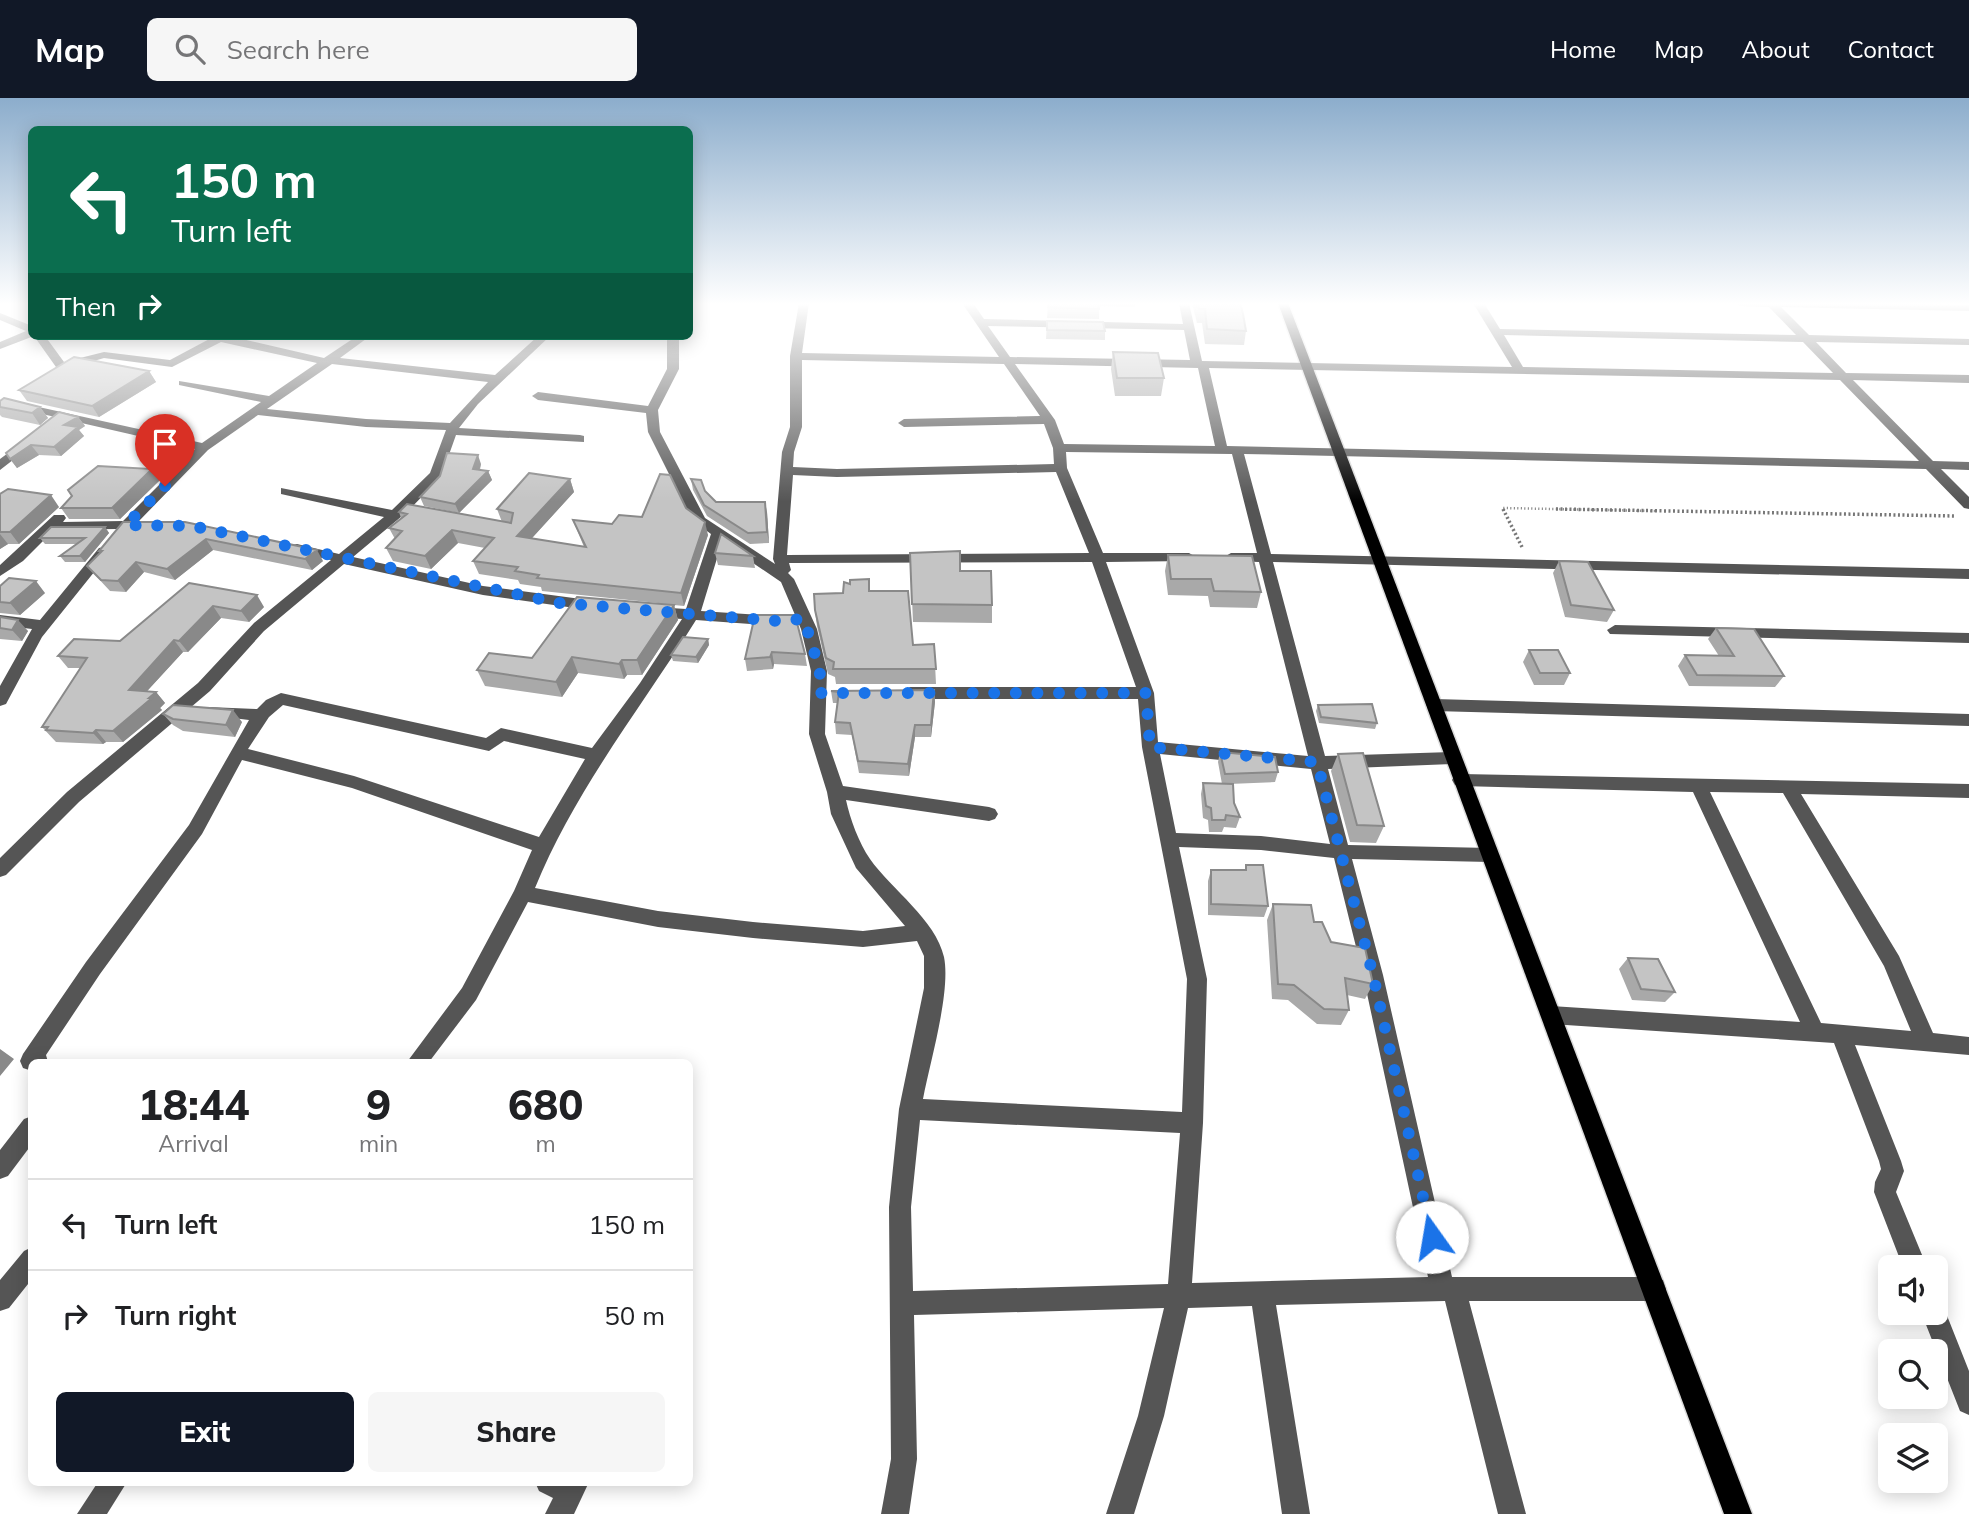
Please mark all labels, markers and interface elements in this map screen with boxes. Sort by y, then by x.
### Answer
search box [147,18,637,81]
text: Map [35,29,105,70]
icon: search [171,30,209,68]
text: Search here [227,33,370,66]
text: Home [1550,34,1616,64]
text: Map [1654,34,1704,64]
text: About [1742,34,1810,64]
text: Contact [1848,34,1934,64]
text: 150 m [171,149,317,210]
icon: left [56,154,147,245]
text: Turn left [171,210,291,250]
icon: right [130,287,168,325]
text: Then [56,290,116,323]
pin [135,414,195,486]
icon: arrive [146,425,184,463]
text: 18:44 [138,1078,249,1131]
text: 9 [366,1078,391,1131]
text: 680 [508,1078,583,1131]
text: Arrival [158,1129,229,1158]
text: min [359,1129,398,1158]
text: m [535,1129,556,1158]
position arrow [1395,1200,1469,1274]
icon: left [56,1206,94,1244]
text: Turn left [115,1208,217,1241]
text: 150 m [589,1208,665,1241]
map controls [1878,1255,1948,1493]
button: sound [1878,1255,1948,1325]
icon: right [56,1297,94,1335]
text: Turn right [115,1299,236,1332]
text: 50 m [604,1299,665,1332]
button: search [1878,1339,1948,1409]
button: Exit [56,1392,354,1472]
button: Share [368,1392,665,1472]
button: layers [1878,1423,1948,1493]

